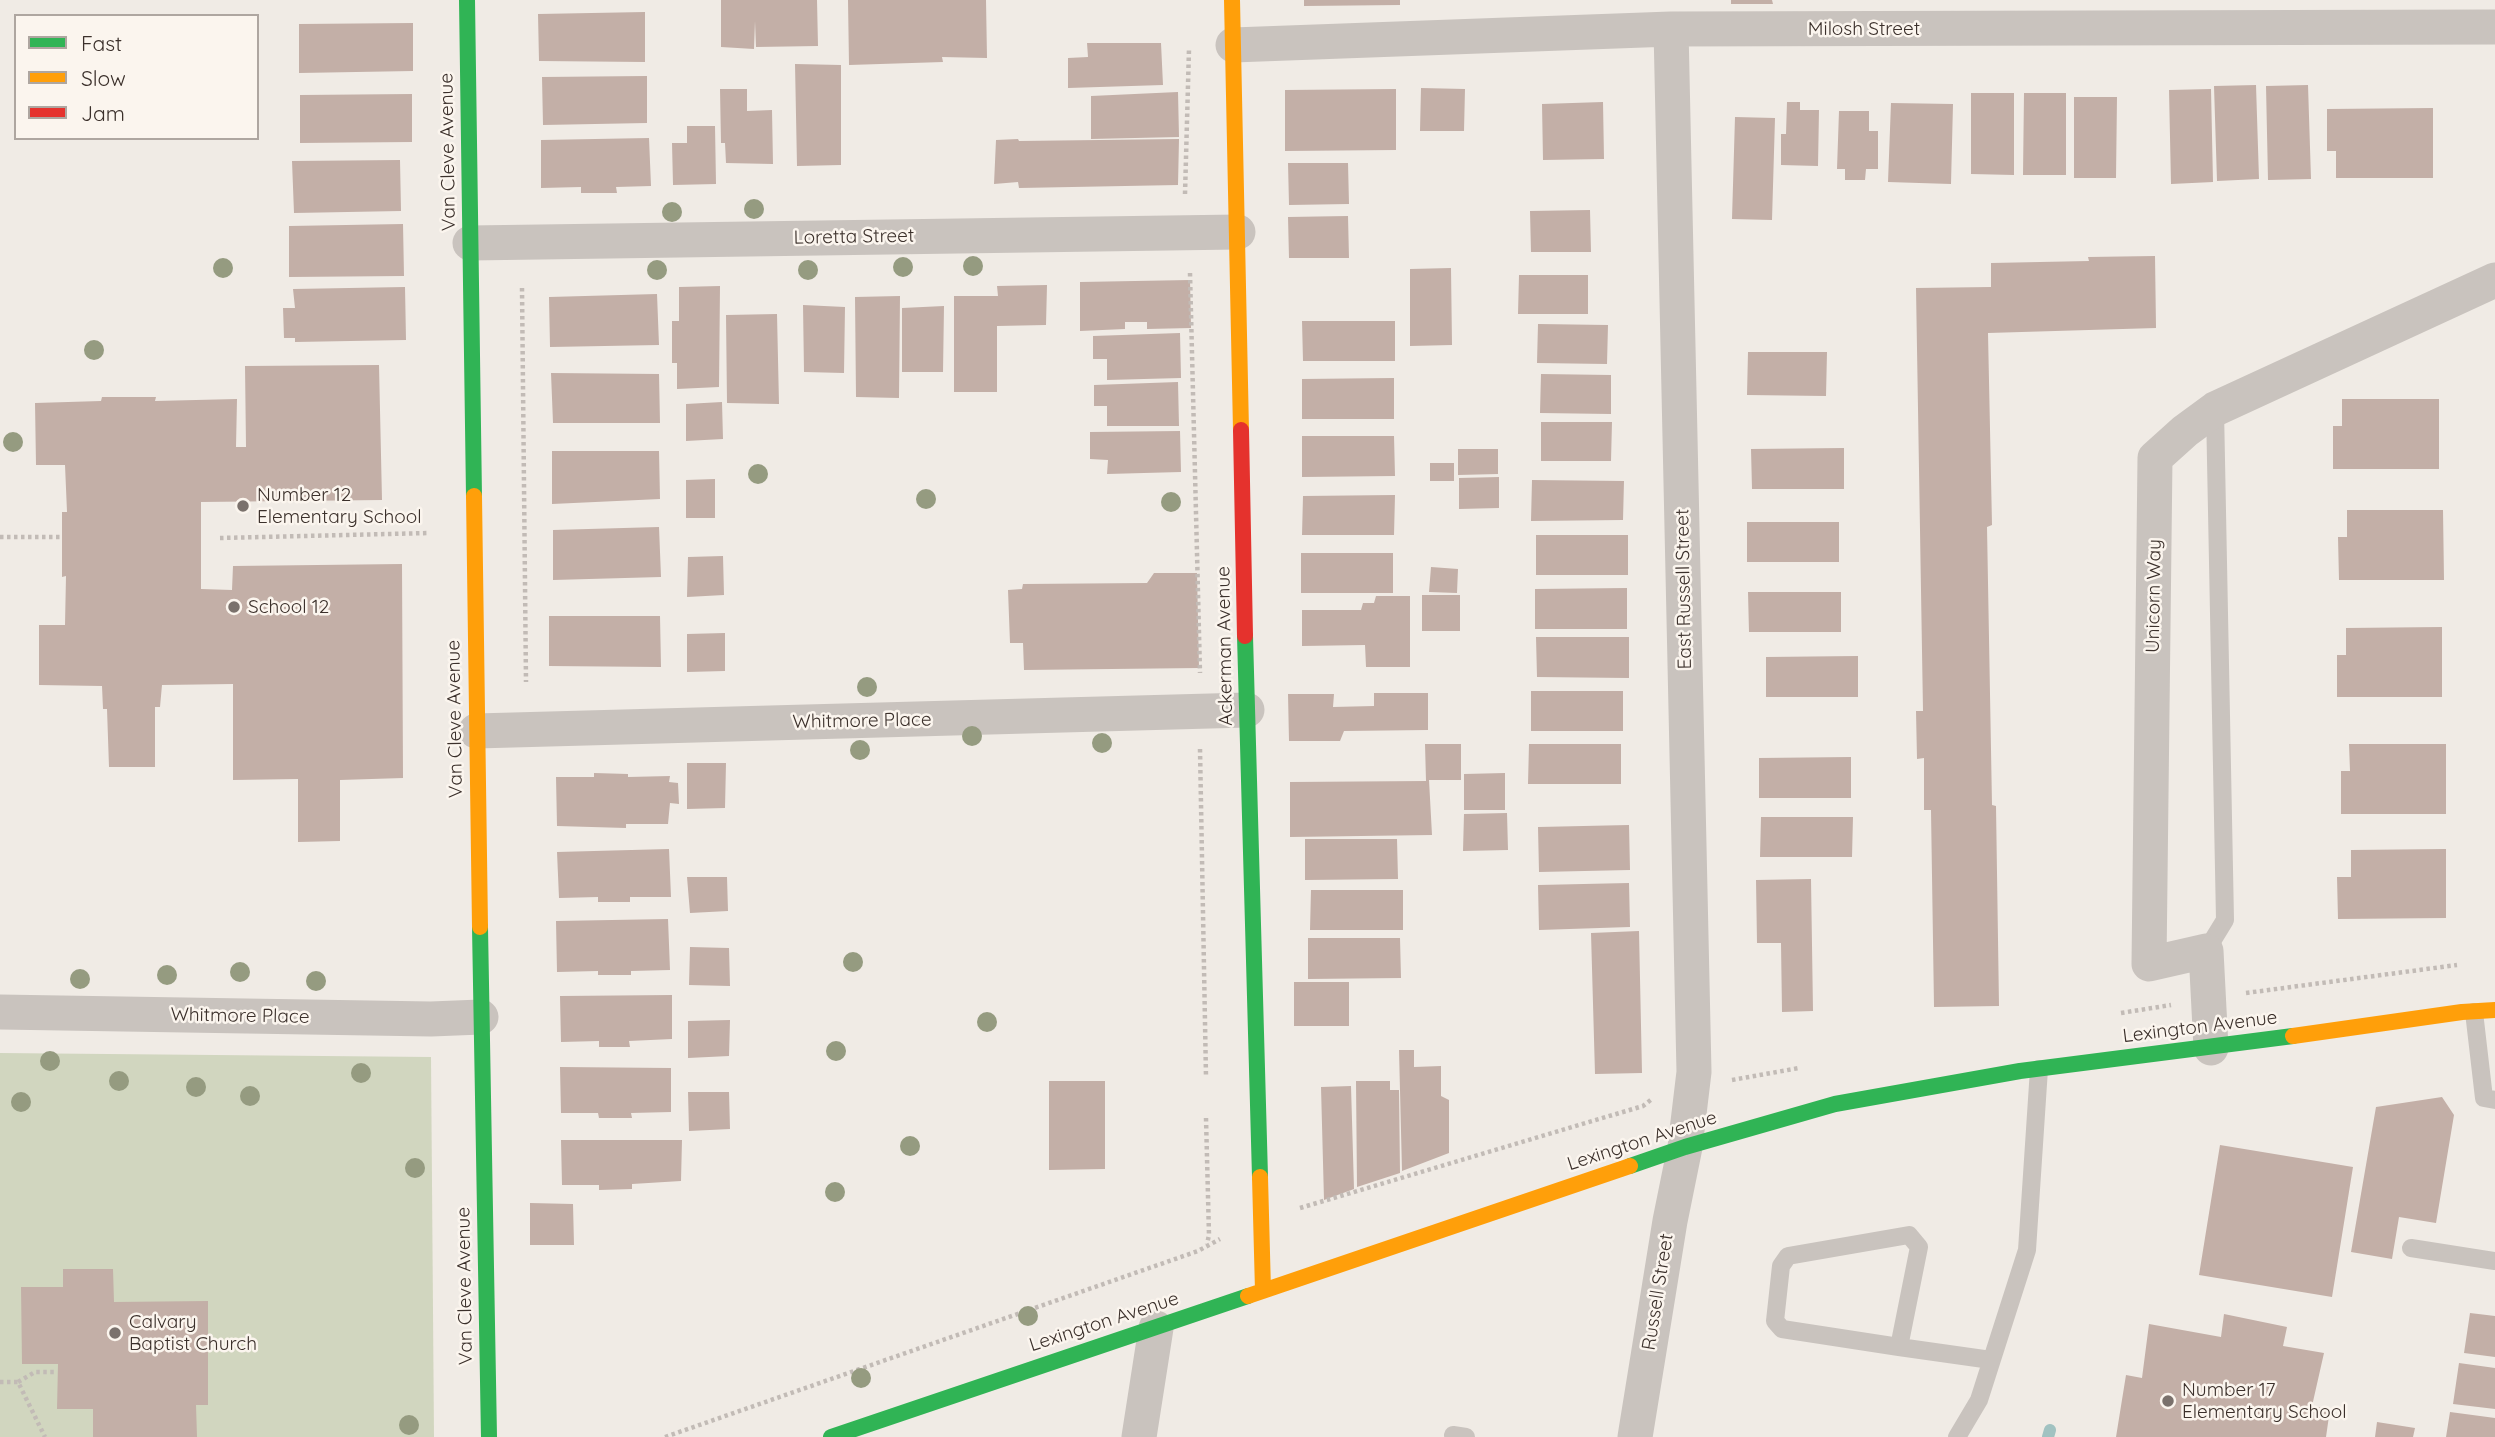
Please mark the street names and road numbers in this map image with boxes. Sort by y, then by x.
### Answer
street label: Milosh Street [1808,18,1920,40]
street label: Van Cleve Avenue [435,73,461,231]
street label: Loretta Street [793,225,915,249]
street label: East Russell Street [1671,509,1697,669]
street label: Unicorn Way [2142,539,2166,653]
street label: Ackerman Avenue [1212,566,1238,726]
street label: Van Cleve Avenue [442,640,468,798]
street label: Whitmore Place [792,708,932,734]
street label: Whitmore Place [170,1003,310,1029]
street label: Lexington Avenue [2121,1006,2279,1048]
street label: Lexington Avenue [1564,1106,1720,1176]
street label: Van Cleve Avenue [452,1207,478,1365]
street label: Russell Street [1638,1232,1678,1352]
street label: Lexington Avenue [1026,1287,1182,1357]

